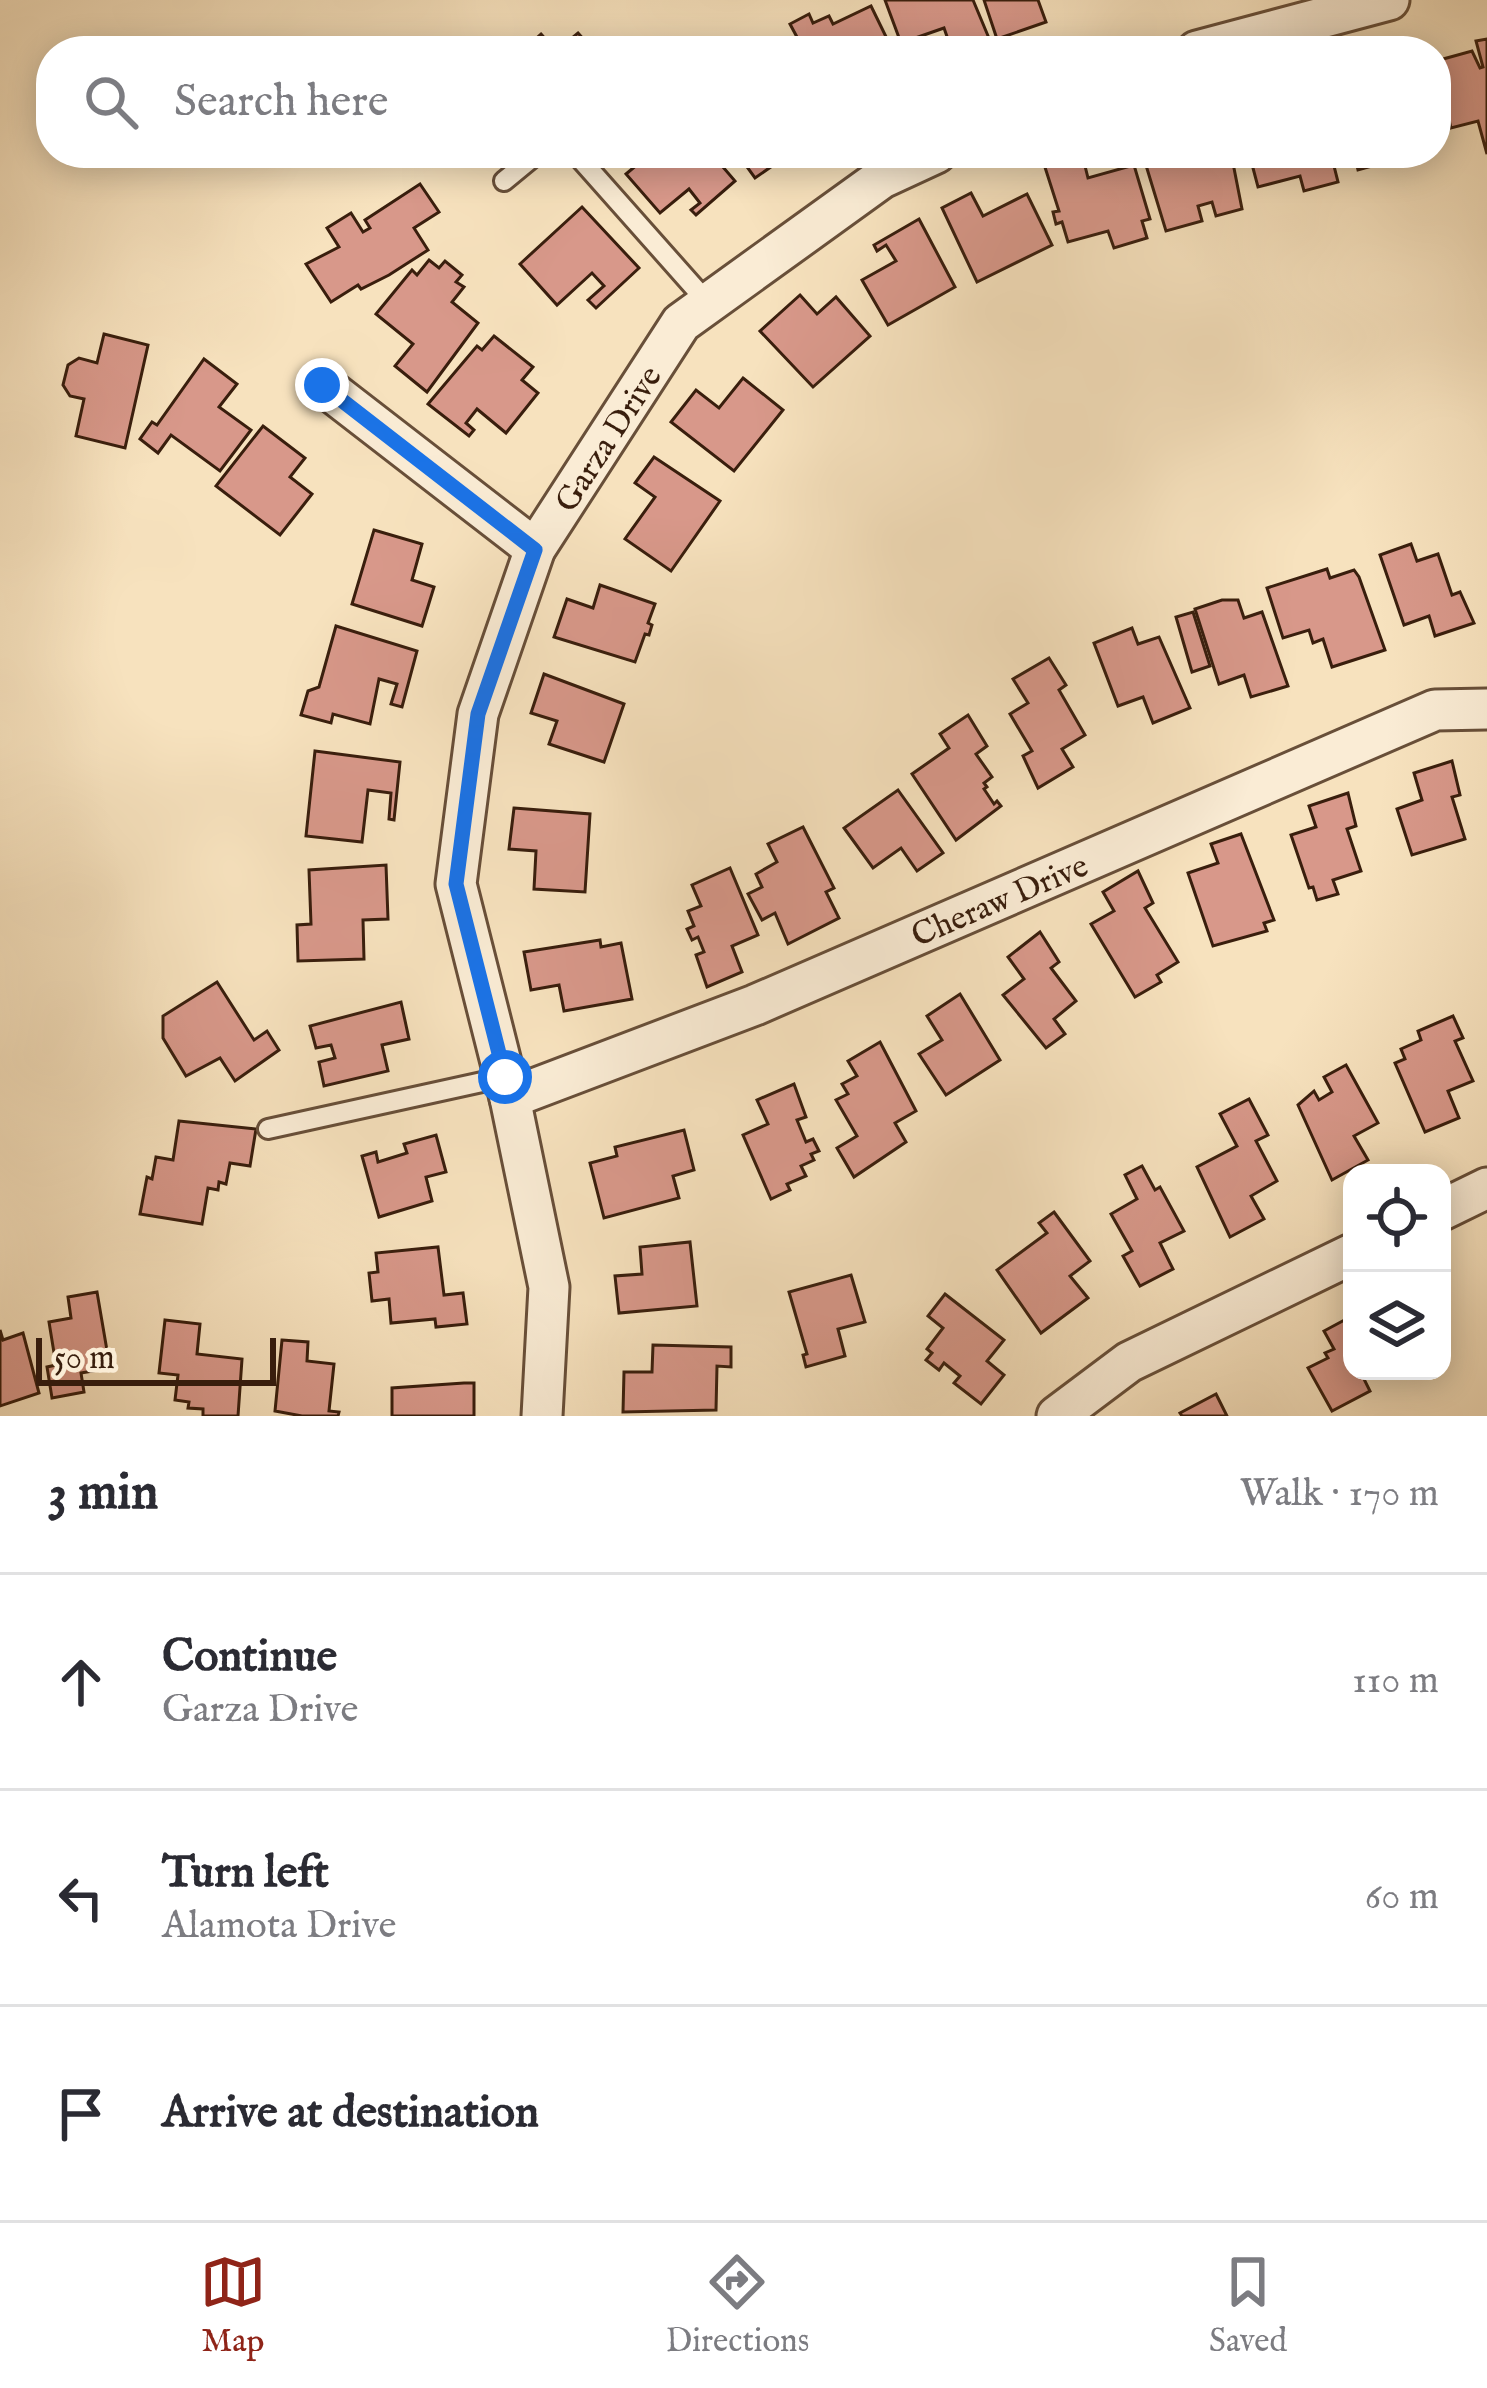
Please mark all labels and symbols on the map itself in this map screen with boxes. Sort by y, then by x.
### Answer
route end [295,358,349,412]
street label: Garza Drive [547,358,672,521]
street label: Cheraw Drive [905,846,1095,958]
route start [478,1050,532,1104]
scale bar [36,1332,276,1385]

